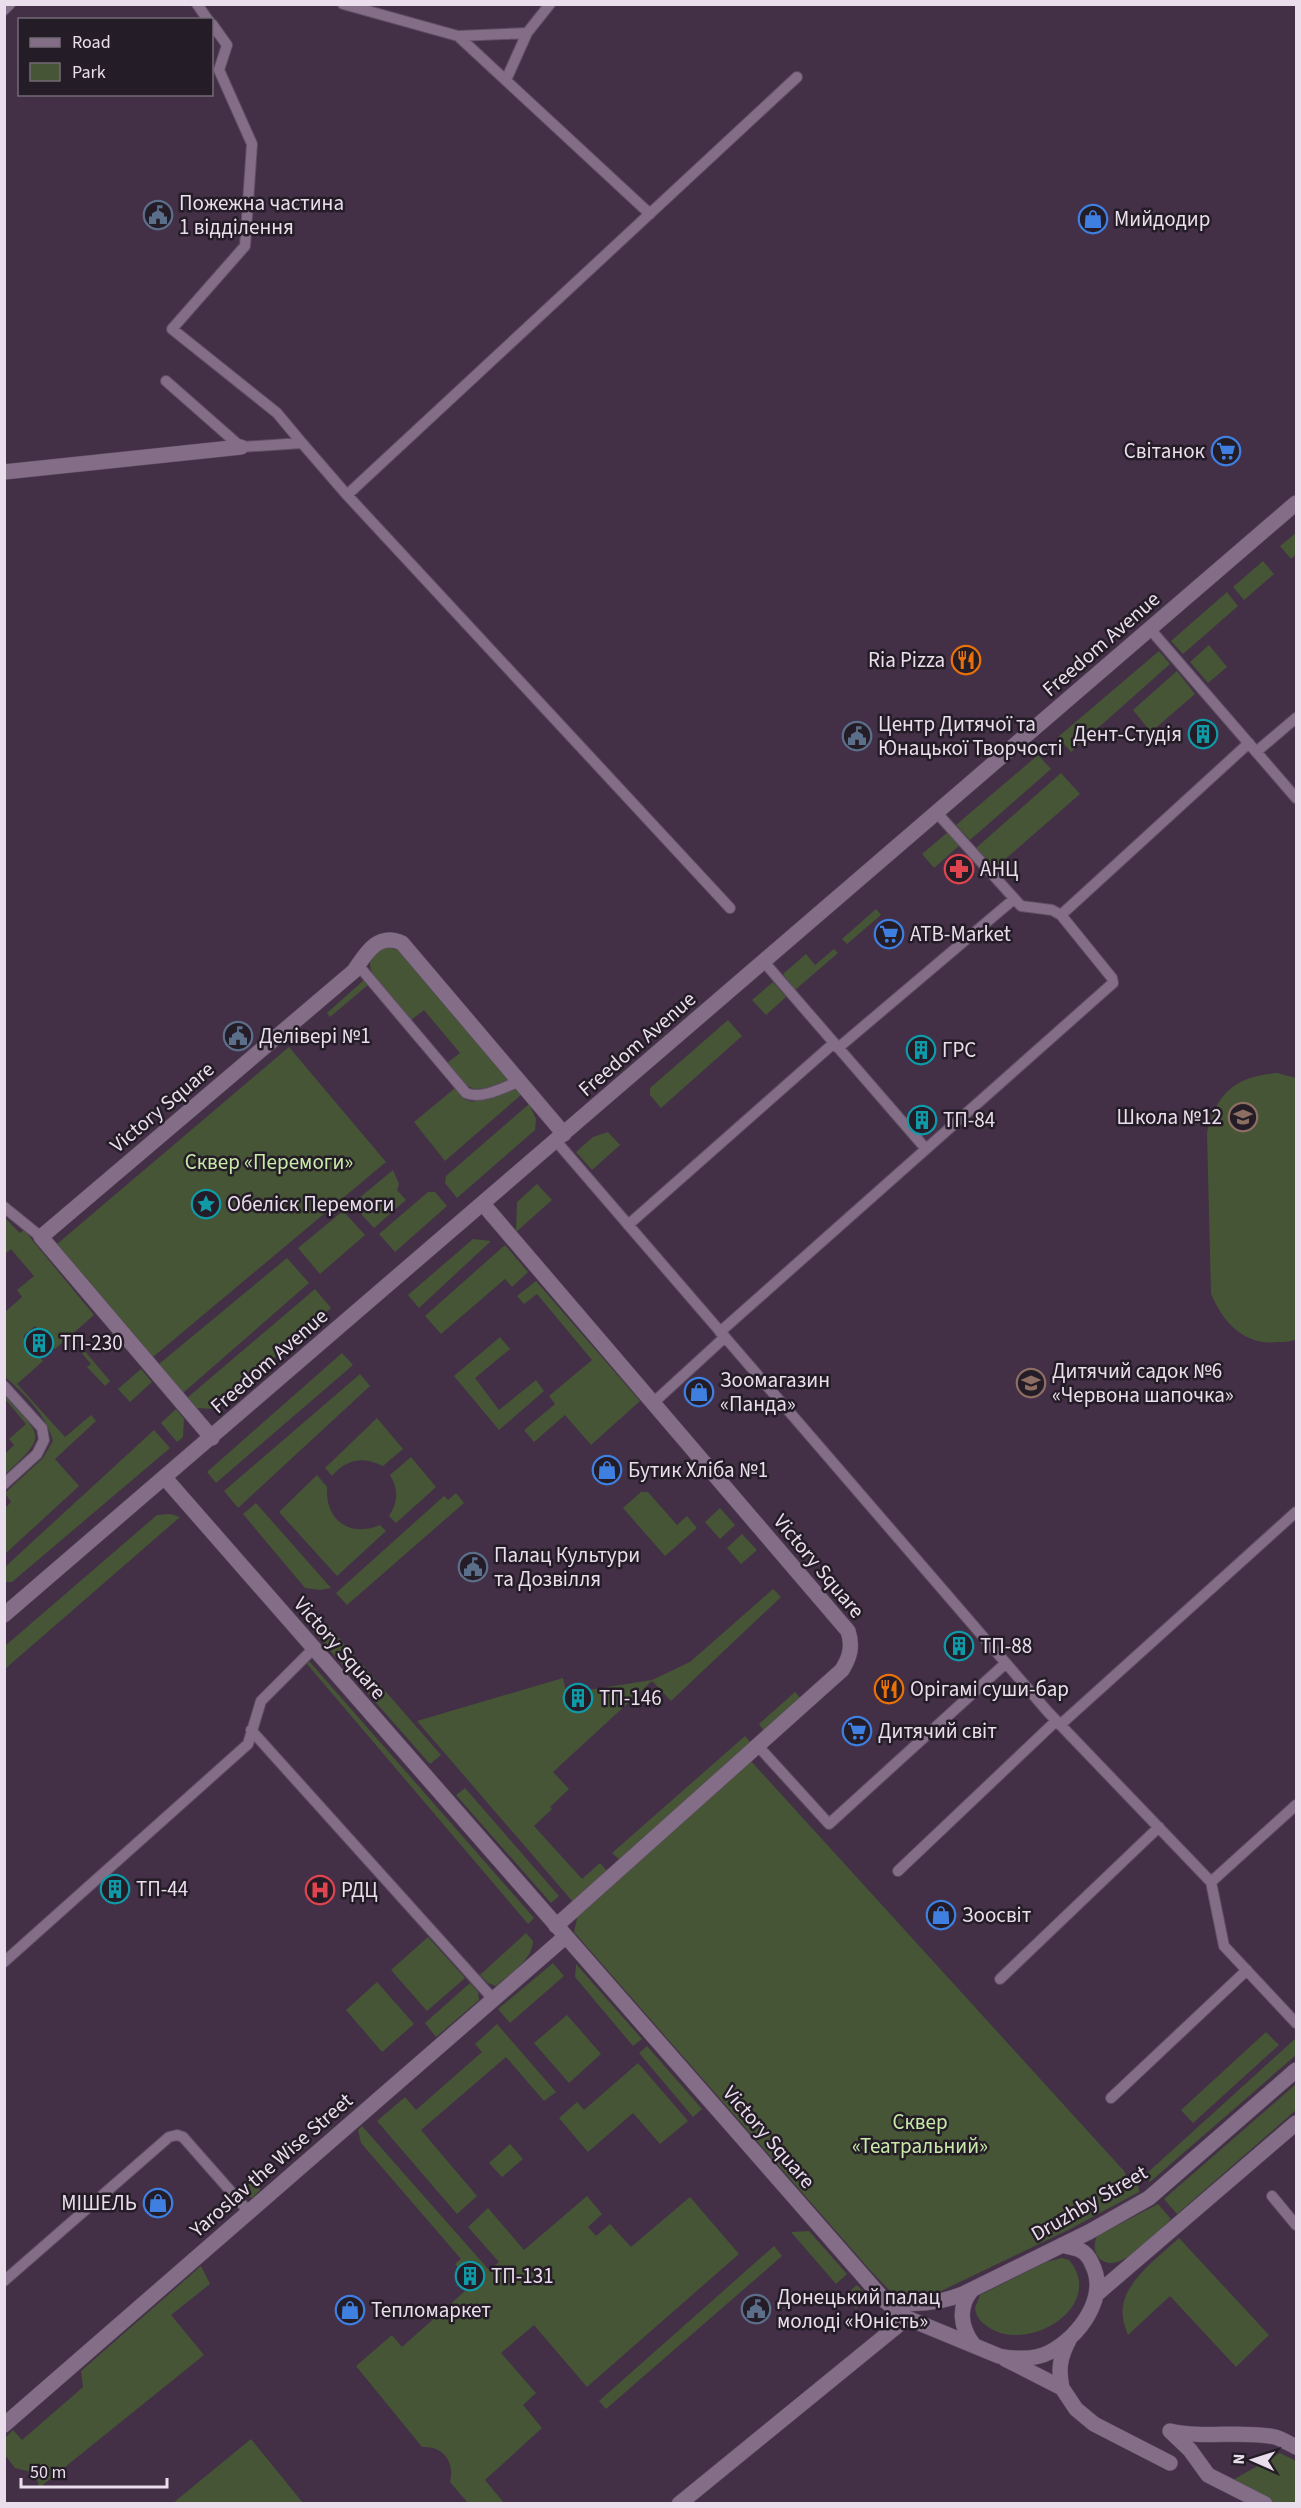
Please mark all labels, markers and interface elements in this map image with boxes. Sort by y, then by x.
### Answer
legend [18,18,213,96]
text: Road [72,30,111,55]
text: Park [72,60,106,85]
place label: Пожежна частина 1 відділення [179,188,344,242]
public building icon: Пожежна частина 1 відділення [142,199,174,231]
shop icon: Мийдодир [1077,203,1109,235]
place label: Мийдодир [1114,204,1210,234]
supermarket icon: Свiтанок [1210,435,1242,467]
place label: Свiтанок [1124,436,1206,466]
street label: Freedom Avenue [1036,584,1166,704]
restaurant icon: Ria Pizza [950,644,982,676]
place label: Ria Pizza [868,645,945,675]
place label: Центр Дитячої та Юнацької Творчості [878,709,1063,763]
building icon: Дент-Студія [1187,718,1219,750]
place label: Дент-Студія [1073,719,1182,749]
public building icon: Центр Дитячої та Юнацької Творчості [841,720,873,752]
pharmacy icon: АНЦ [943,853,975,885]
place label: АНЦ [980,854,1019,884]
supermarket icon: ATB-Market [873,918,905,950]
place label: ATB-Market [910,919,1011,949]
street label: Freedom Avenue [572,984,702,1104]
public building icon: Делівері №1 [222,1020,254,1052]
place label: Делівері №1 [259,1021,371,1051]
building icon: ГРС [905,1034,937,1066]
place label: ГРС [942,1035,976,1065]
street label: Victory Square [103,1054,221,1160]
school or university icon: Школа №12 [1227,1101,1259,1133]
place label: Школа №12 [1117,1102,1222,1132]
building icon: ТП-84 [906,1104,938,1136]
place label: ТП-84 [943,1105,995,1135]
park label: Сквер «Перемоги» [185,1147,353,1177]
place icon: Обеліск Перемоги [190,1188,222,1220]
place label: Обеліск Перемоги [227,1189,394,1219]
street label: Freedom Avenue [204,1301,334,1421]
building icon: ТП-230 [23,1327,55,1359]
place label: ТП-230 [60,1328,123,1358]
place label: Дитячий садок №6 «Червона шапочка» [1052,1356,1234,1410]
place label: Зоомагазин «Панда» [720,1365,830,1419]
school or university icon: Дитячий садок №6 «Червона шапочка» [1015,1367,1047,1399]
shop icon: Зоомагазин «Панда» [683,1376,715,1408]
shop icon: Бутик Хліба №1 [591,1454,623,1486]
place label: Бутик Хліба №1 [628,1455,768,1485]
street label: Victory Square [766,1507,872,1625]
place label: Палац Культури та Дозвілля [494,1540,640,1594]
public building icon: Палац Культури та Дозвілля [457,1551,489,1583]
street label: Victory Square [287,1590,393,1706]
building icon: ТП-88 [943,1630,975,1662]
place label: ТП-88 [980,1631,1032,1661]
restaurant icon: Орігамі суши-бар [873,1673,905,1705]
place label: Орігамі суши-бар [910,1674,1069,1704]
building icon: ТП-146 [562,1682,594,1714]
place label: ТП-146 [599,1683,662,1713]
supermarket icon: Дитячий світ [841,1715,873,1747]
place label: Дитячий світ [878,1716,997,1746]
building icon: ТП-44 [99,1873,131,1905]
place label: ТП-44 [136,1874,188,1904]
hospital icon: РДЦ [304,1874,336,1906]
place label: РДЦ [341,1875,378,1905]
shop icon: Зоосвіт [925,1899,957,1931]
place label: Зоосвіт [962,1900,1032,1930]
street label: Victory Square [716,2079,822,2195]
street label: Yaroslav the Wise Street [182,2086,359,2245]
park label: Сквер «Театральний» [852,2107,988,2161]
street label: Druzhby Street [1025,2157,1153,2249]
shop icon: МІШЕЛЬ [142,2187,174,2219]
place label: МІШЕЛЬ [61,2188,137,2218]
building icon: ТП-131 [454,2260,486,2292]
place label: ТП-131 [491,2261,554,2291]
place label: Донецький палац молоді «Юність» [777,2282,940,2336]
public building icon: Донецький палац молоді «Юність» [740,2293,772,2325]
shop icon: Тепломаркет [334,2294,366,2326]
place label: Тепломаркет [371,2295,491,2325]
north arrow [1223,2430,1283,2490]
scale bar [21,2451,166,2489]
text: N [1228,2453,1250,2465]
text: 50 m [30,2460,66,2485]

